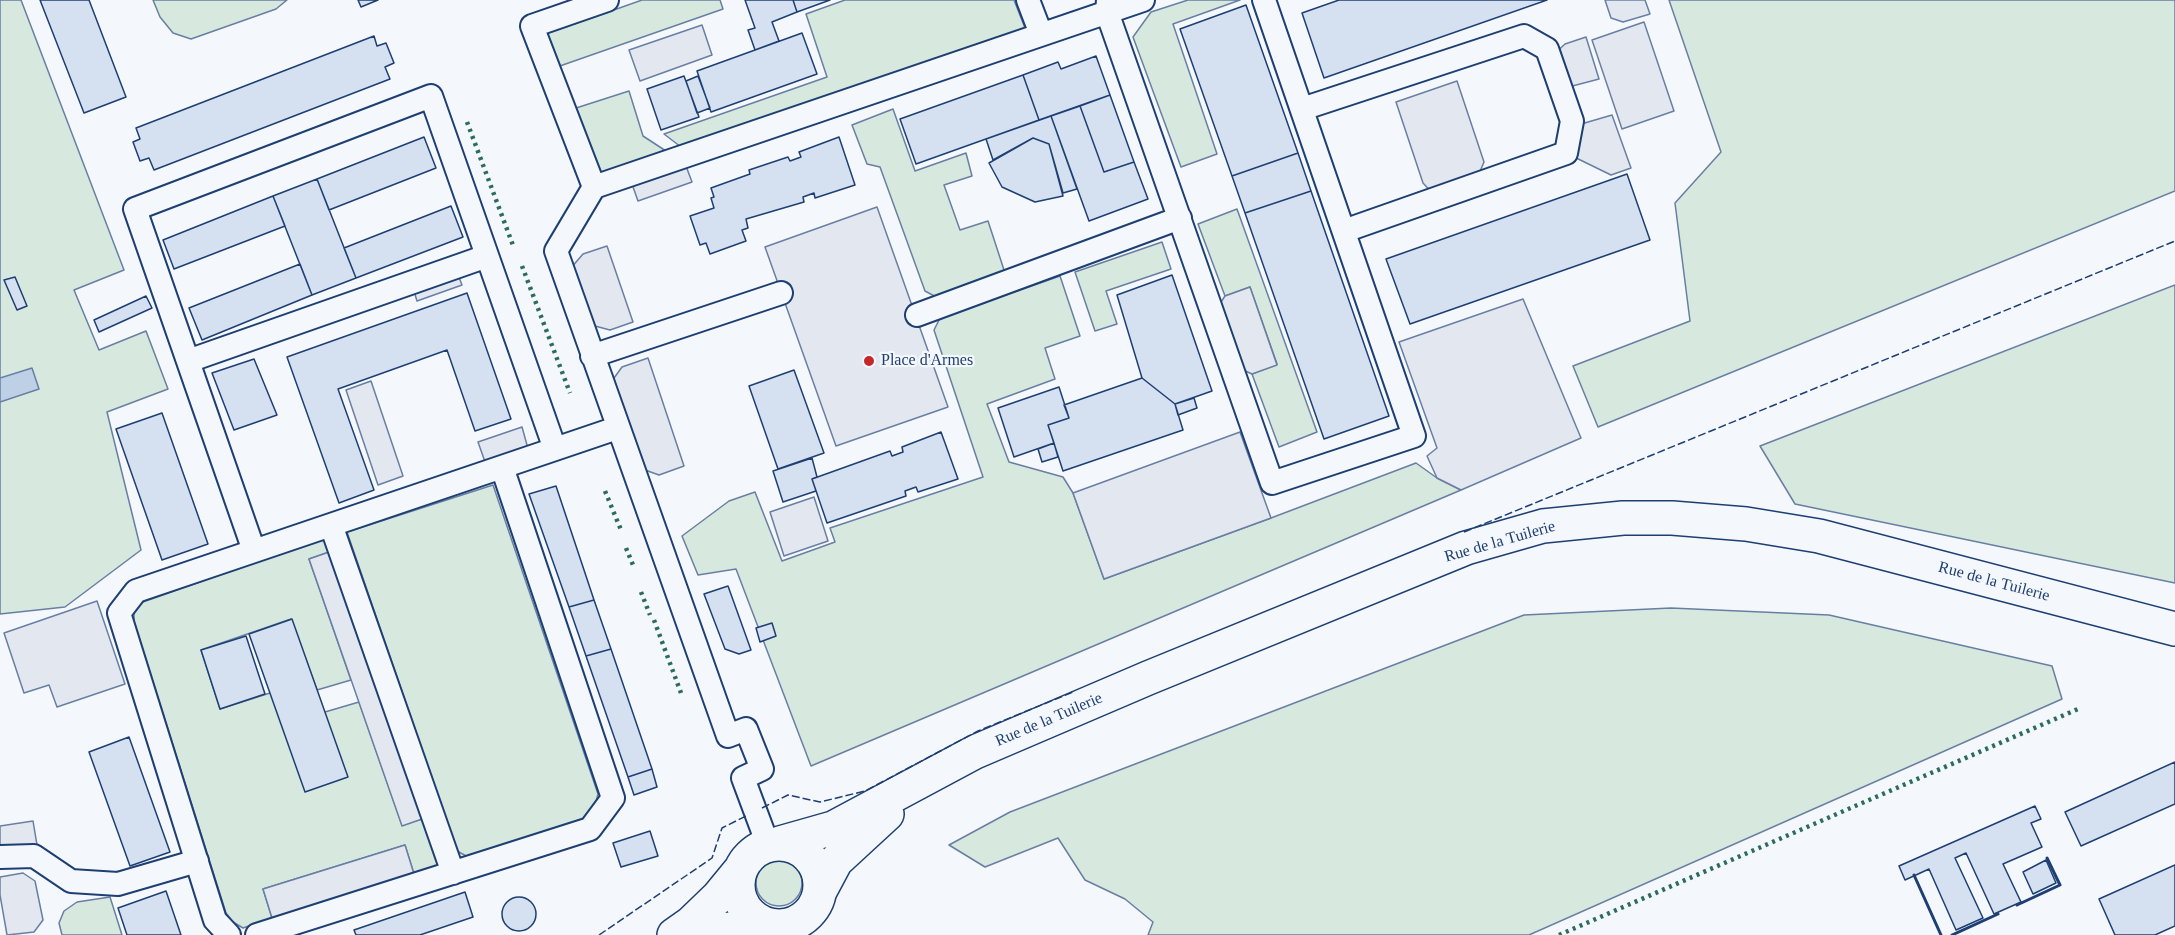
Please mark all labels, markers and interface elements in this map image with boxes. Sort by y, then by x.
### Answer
place label: Place d'Armes [881,351,973,371]
marker: Place d'Armes [862,354,876,368]
street label: Rue de la Tuilerie [1442,517,1558,567]
street label: Rue de la Tuilerie [1936,558,2052,606]
street label: Rue de la Tuilerie [993,689,1105,751]

